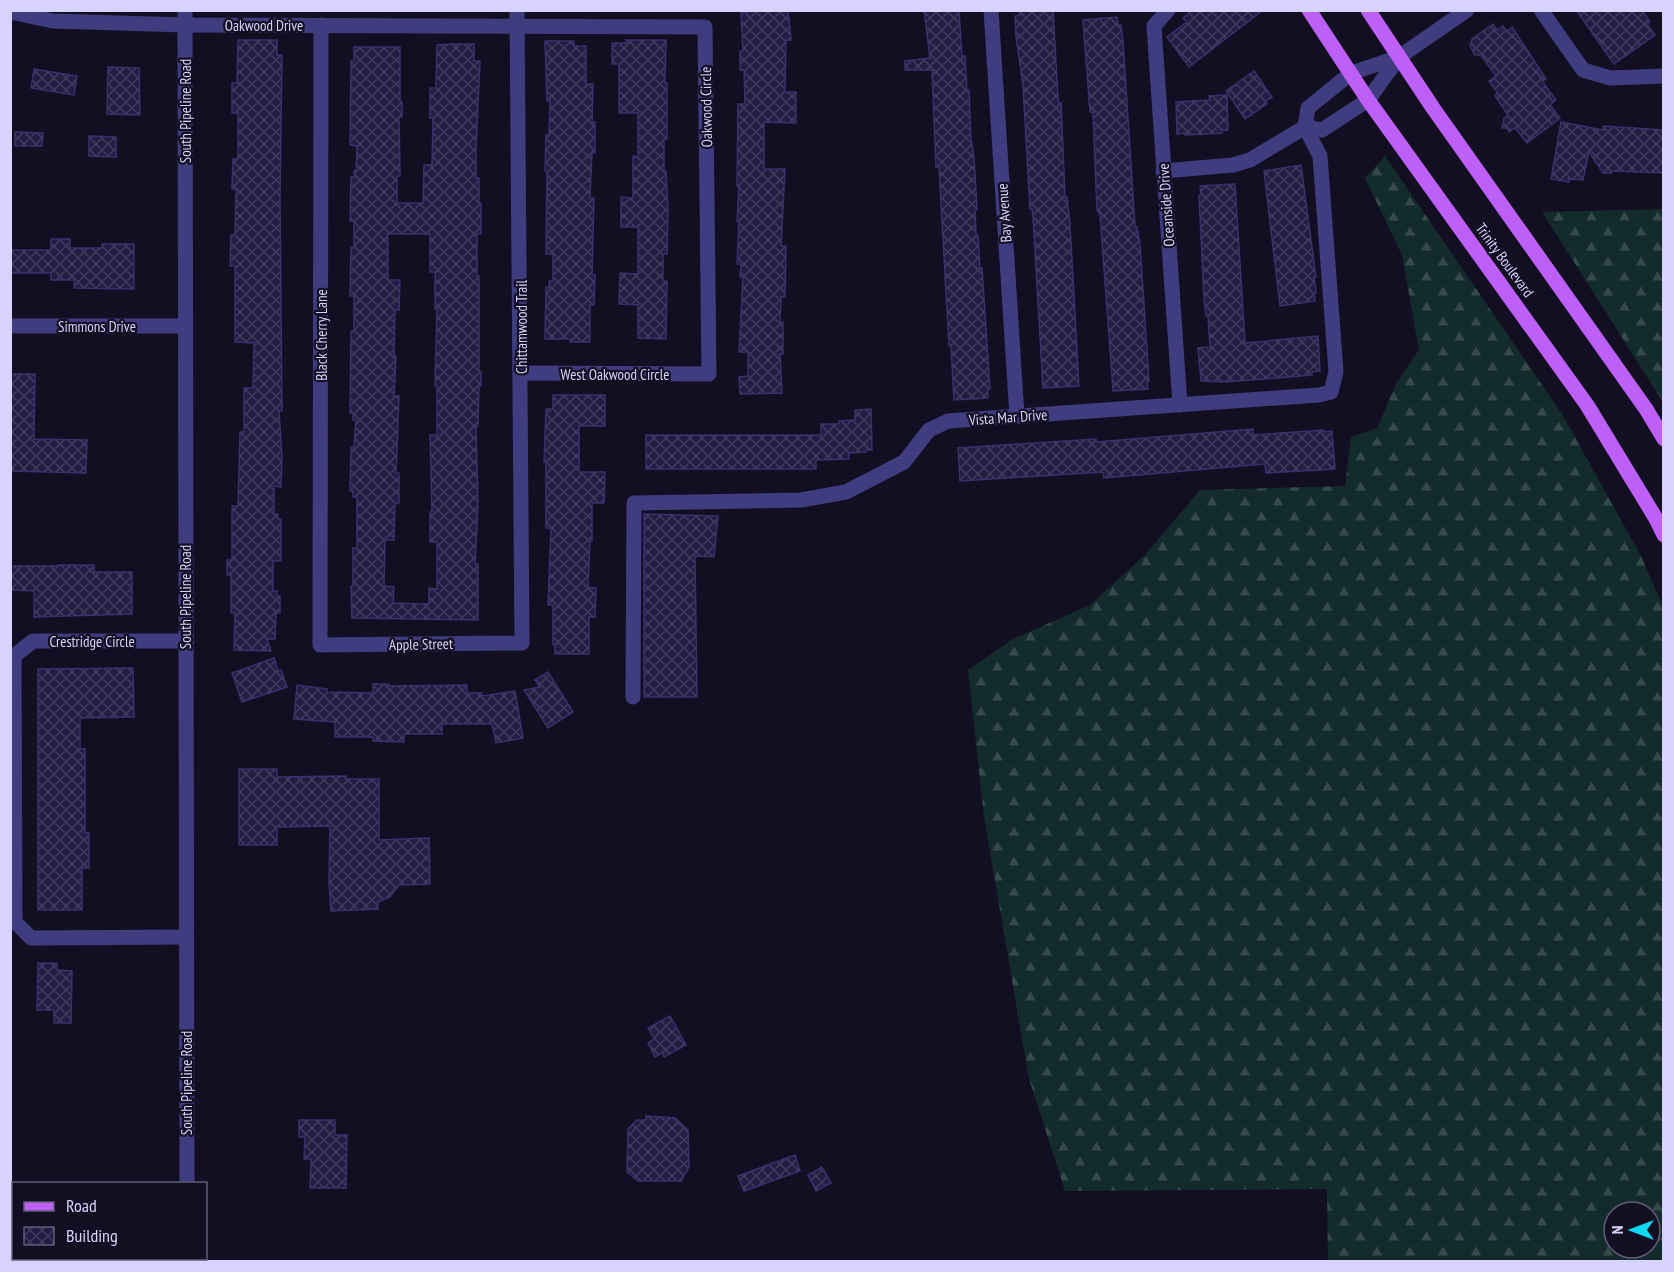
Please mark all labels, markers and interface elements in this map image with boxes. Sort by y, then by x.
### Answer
street label: Oakwood Drive [225,16,303,35]
street label: South Pipeline Road [176,59,195,163]
street label: Oakwood Circle [696,67,716,147]
street label: Oceanside Drive [1154,163,1178,247]
street label: Bay Avenue [992,183,1016,243]
street label: Trinity Boulevard [1472,219,1538,301]
street label: Chittamwood Trail [512,280,531,374]
street label: Black Cherry Lane [312,289,331,381]
street label: Simmons Drive [58,317,136,336]
street label: West Oakwood Circle [561,365,669,384]
street label: Vista Mar Drive [967,405,1048,429]
street label: South Pipeline Road [176,545,195,649]
street label: Crestridge Circle [49,632,135,651]
street label: Apple Street [389,634,453,654]
street label: South Pipeline Road [177,1031,196,1135]
legend [12,1182,207,1260]
text: Road [66,1194,97,1217]
north arrow [1602,1200,1662,1260]
text: Building [66,1224,118,1247]
text: N [1607,1226,1627,1234]

